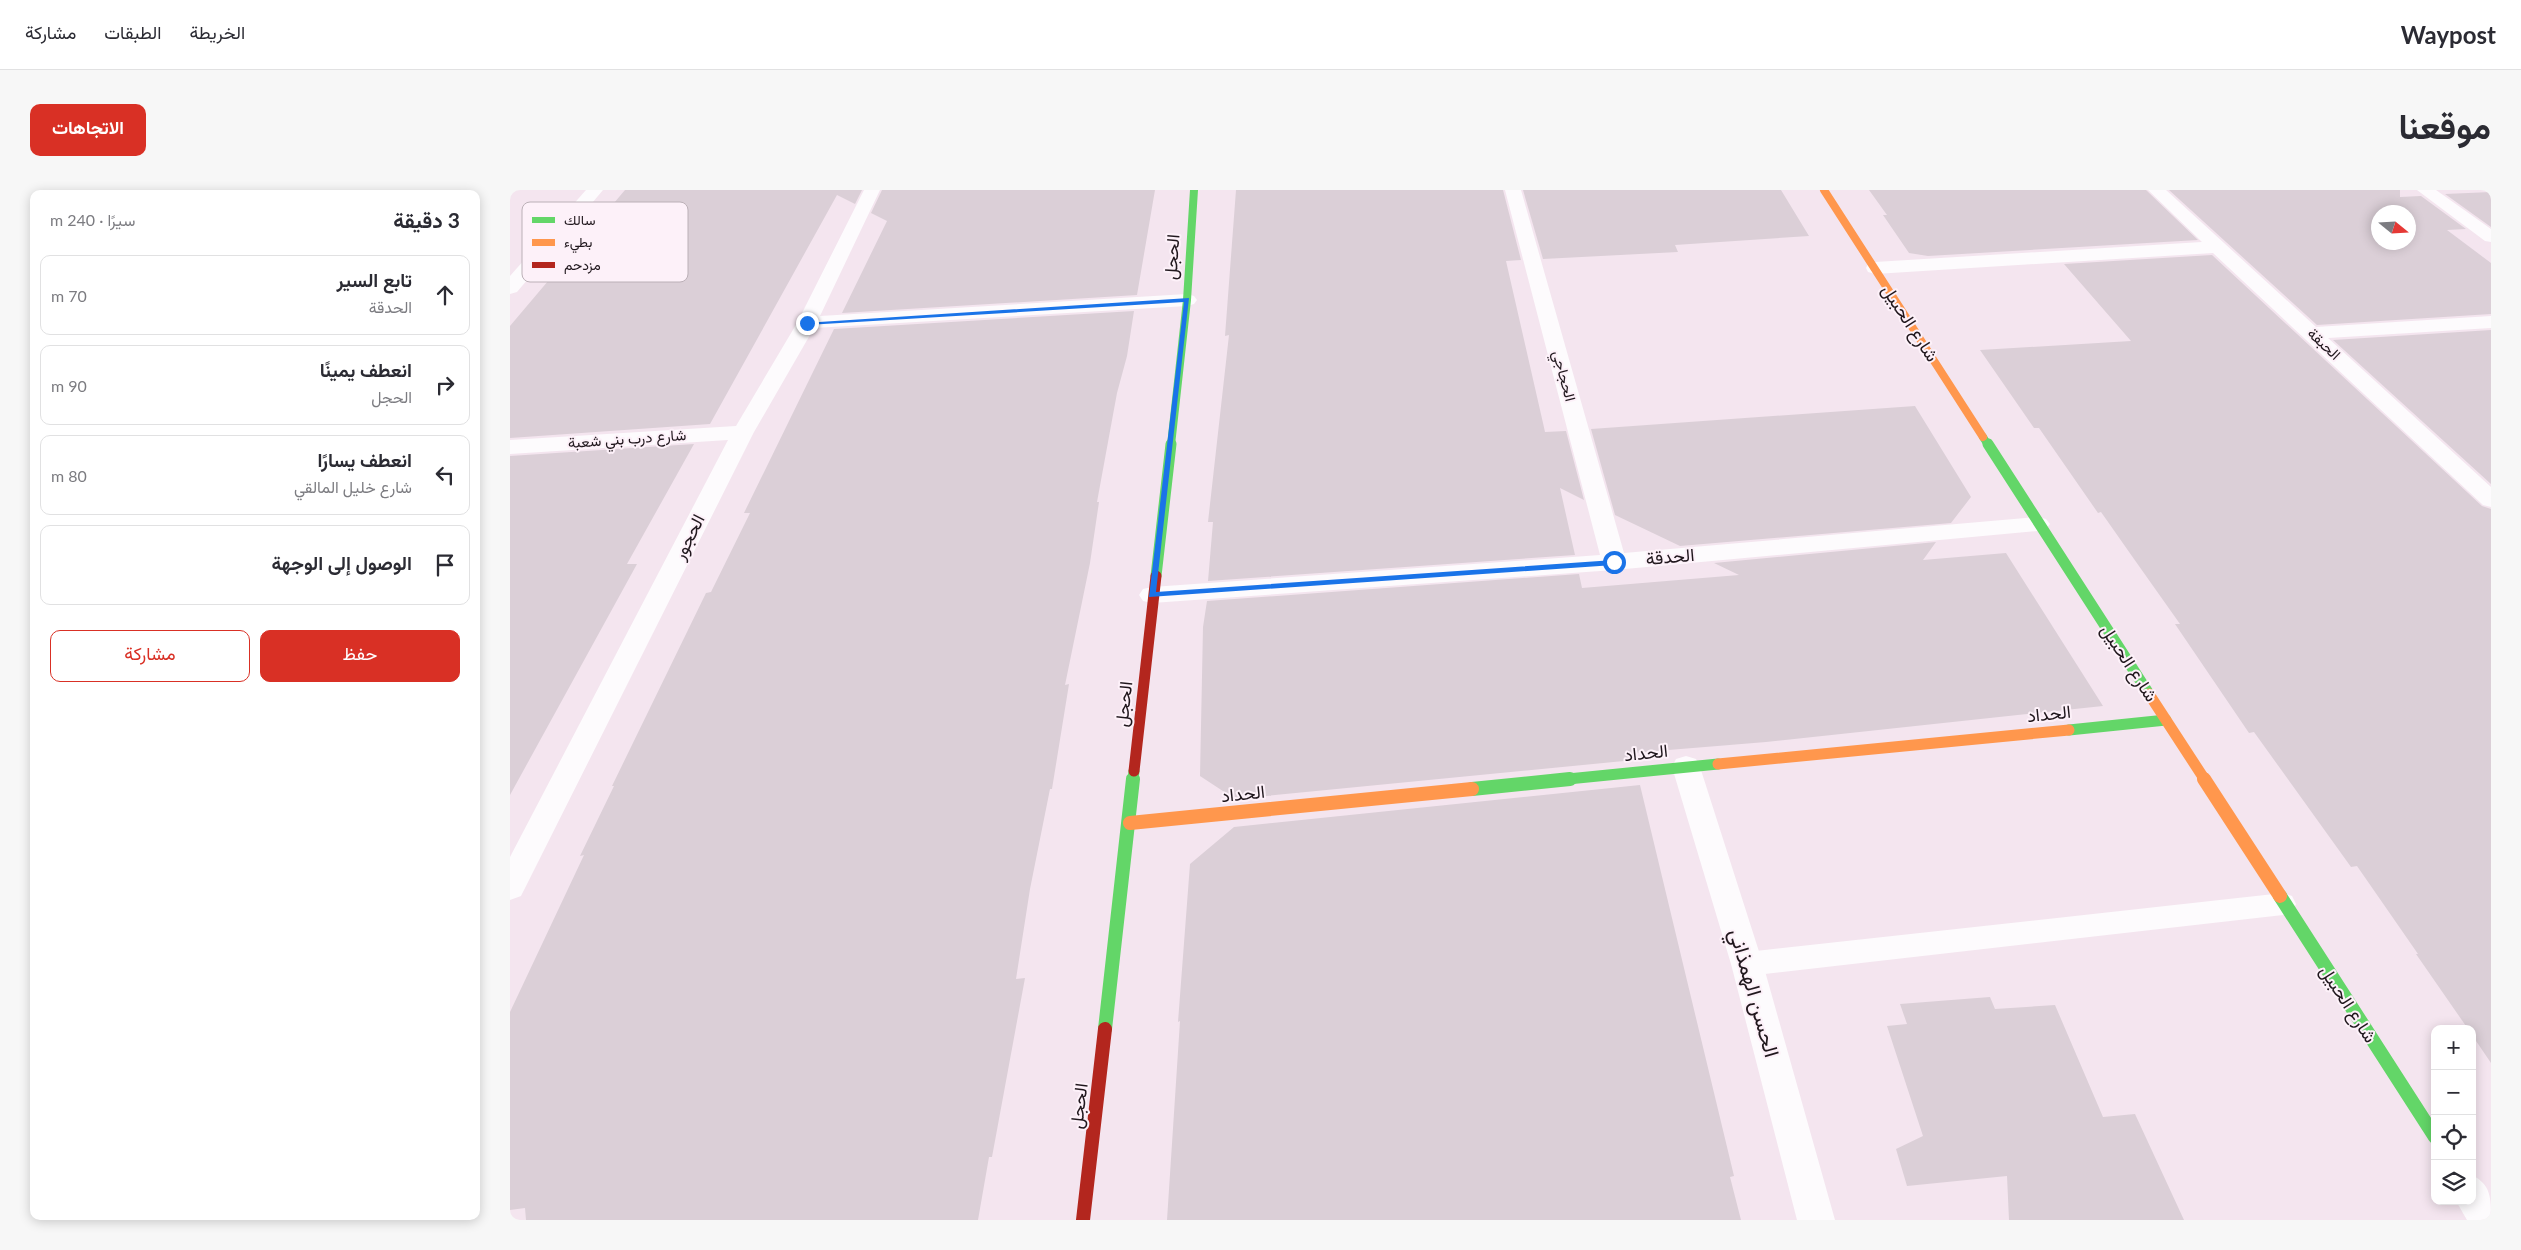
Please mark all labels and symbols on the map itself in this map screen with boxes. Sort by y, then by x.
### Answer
legend [522,202,688,282]
north arrow [2371,205,2416,250]
text: سالك [564,211,595,228]
text: بطيء [564,233,592,254]
street label: الحجل [1158,233,1185,281]
text: مزدحم [564,256,601,274]
street label: شارع الحبيل [1876,280,1944,366]
route end [796,312,819,335]
street label: الحبقة [2304,324,2345,364]
street label: الحجاجي [1545,348,1580,404]
street label: شارع درب بني شعبة [567,425,687,456]
street label: الحجور [667,510,710,564]
street label: الحدقة [1645,543,1695,569]
route start [1603,551,1626,574]
street label: شارع الحبيل [2095,620,2163,706]
street label: الحجل [1110,680,1137,728]
street label: الحداد [2026,700,2072,726]
street label: الحداد [1623,739,1669,765]
street label: الحداد [1220,780,1266,806]
street label: الحسن الهمذاني [1719,925,1786,1061]
street label: شارع الحبيل [2314,961,2382,1047]
street label: الحجل [1064,1082,1093,1130]

